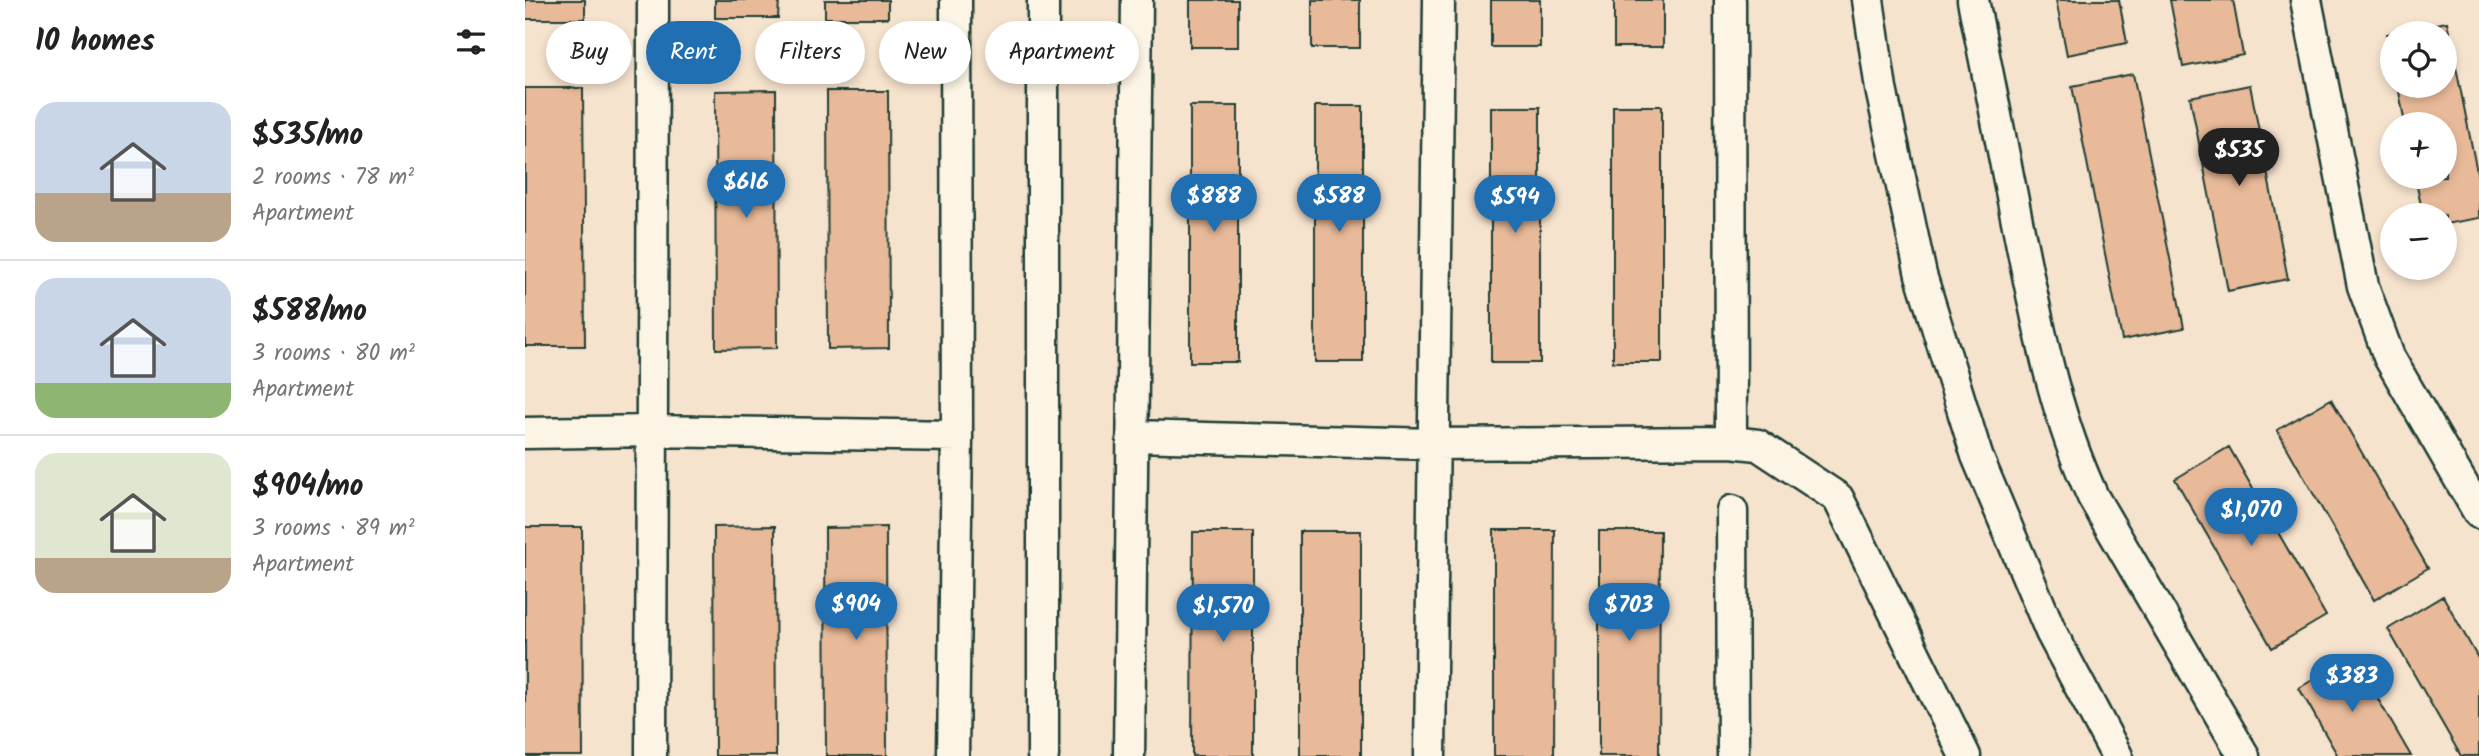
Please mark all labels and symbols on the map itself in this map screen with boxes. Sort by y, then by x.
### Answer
pin: $535 [2198,128,2280,188]
pin: $616 [705,160,787,220]
pin: $888 [1173,174,1255,234]
pin: $588 [1298,174,1380,234]
pin: $594 [1474,176,1556,235]
pin: $1,070 [2194,489,2308,548]
pin: $904 [815,582,897,642]
pin: $1,570 [1166,584,1280,644]
pin: $703 [1588,584,1670,643]
pin: $383 [2311,654,2393,714]

